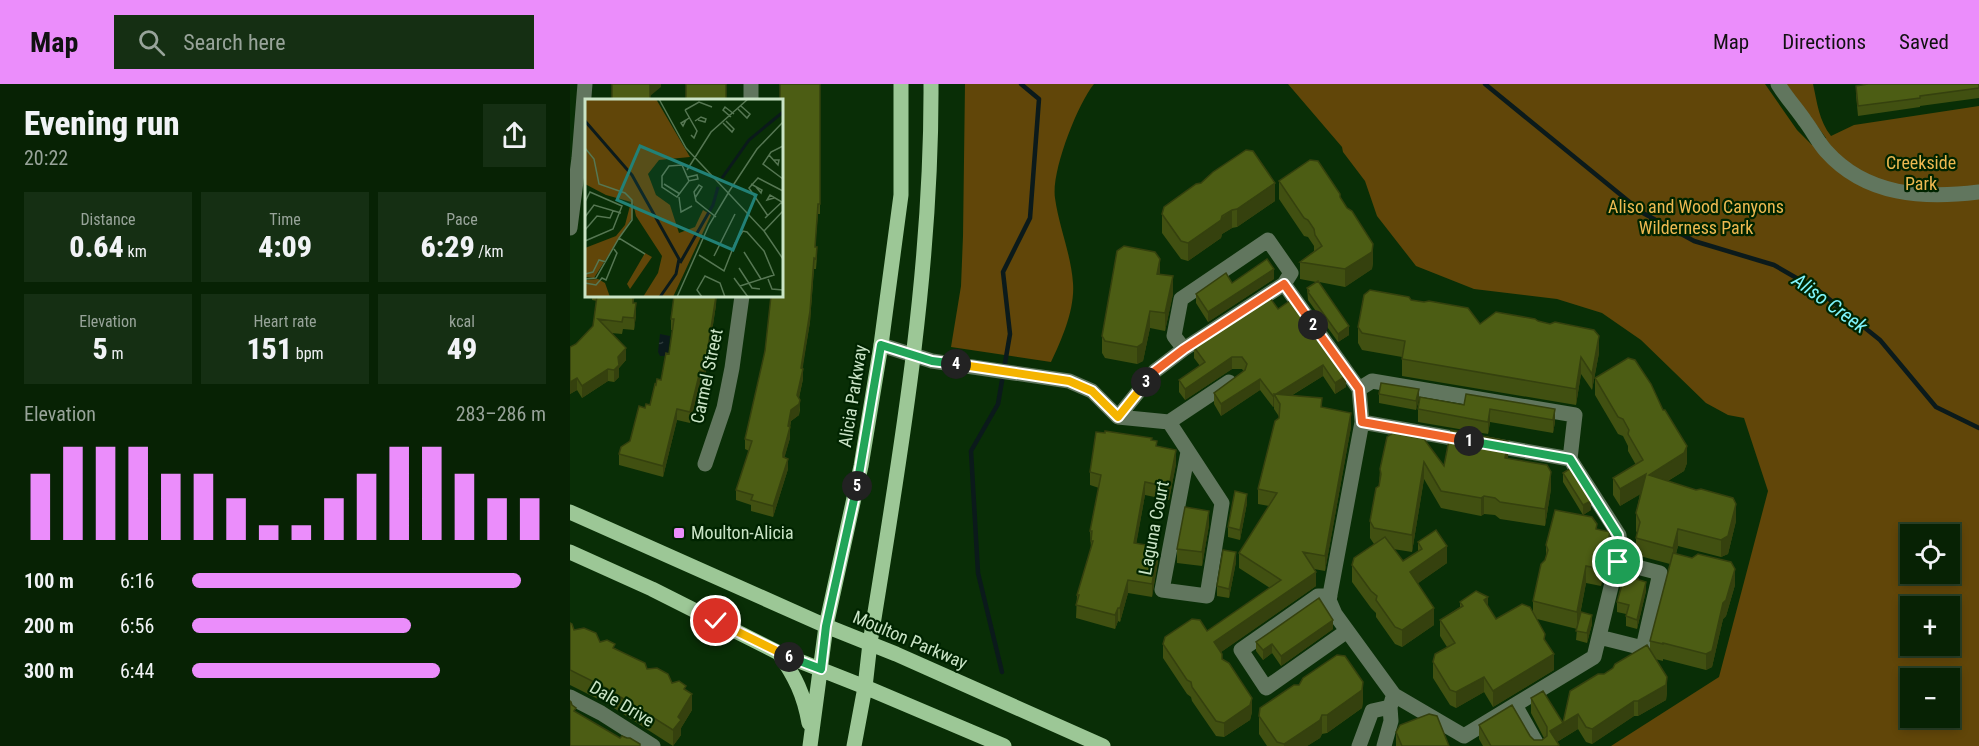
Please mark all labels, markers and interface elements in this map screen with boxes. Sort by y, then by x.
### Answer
search box [114,15,534,69]
text: Map [30,26,78,59]
icon: search [135,26,168,59]
text: Search here [183,30,286,55]
text: Map [1713,30,1749,54]
text: Directions [1782,30,1866,54]
text: Saved [1899,30,1949,54]
inset map [585,99,783,297]
text: Evening run [24,104,180,143]
button: share [483,104,546,167]
text: 20:22 [24,146,68,170]
park label: Creekside Park [1886,152,1956,194]
park label: Aliso and Wood Canyons Wilderness Park [1608,196,1784,238]
text: Distance [80,210,136,229]
text: Time [269,210,301,229]
text: Pace [446,210,478,229]
text: 0.64 [69,229,124,264]
text: 4:09 [258,229,312,264]
text: 6:29 [420,229,475,264]
text: km [124,242,147,261]
text: /km [475,242,504,261]
water label: Aliso Creek [1787,267,1873,339]
pin: 2 [1298,310,1328,340]
text: Elevation [79,312,137,331]
text: Heart rate [253,312,317,331]
text: kcal [449,312,475,331]
text: 2 [1309,315,1317,334]
street label: Carmel Street [686,326,727,425]
text: 5 [93,331,108,366]
text: 151 [246,331,292,366]
text: 49 [447,331,477,366]
street label: Alicia Parkway [834,343,871,449]
text: m [108,344,123,363]
text: bpm [292,344,324,363]
pin: 4 [941,349,971,379]
text: 4 [952,354,960,373]
pin: 3 [1131,367,1161,397]
text: 3 [1142,372,1150,391]
text: Elevation [24,402,96,426]
text: 283–286 m [456,402,546,426]
pin: 1 [1454,426,1484,456]
text: 1 [1465,431,1473,450]
pin: 5 [842,471,872,501]
text: 5 [853,476,861,495]
street label: Laguna Court [1134,479,1173,577]
place label: Moulton-Alicia [691,522,794,543]
map controls [1900,524,1960,728]
button: locate [1900,524,1960,584]
marker: Moulton-Alicia [672,526,686,540]
pin [1592,536,1643,587]
icon: arrive [1601,545,1634,578]
text: 100 m [24,569,74,593]
text: 6:16 [120,569,154,593]
pin [690,595,741,646]
button: + [1900,596,1960,656]
icon: check [699,604,732,637]
street label: Moulton Parkway [850,606,971,673]
text: 200 m [24,614,74,638]
text: 6:56 [120,614,154,638]
pin: 6 [774,642,804,672]
text: 6 [785,647,793,666]
text: 300 m [24,659,74,683]
text: 6:44 [120,659,154,683]
button: − [1900,668,1960,728]
street label: Dale Drive [586,676,658,731]

